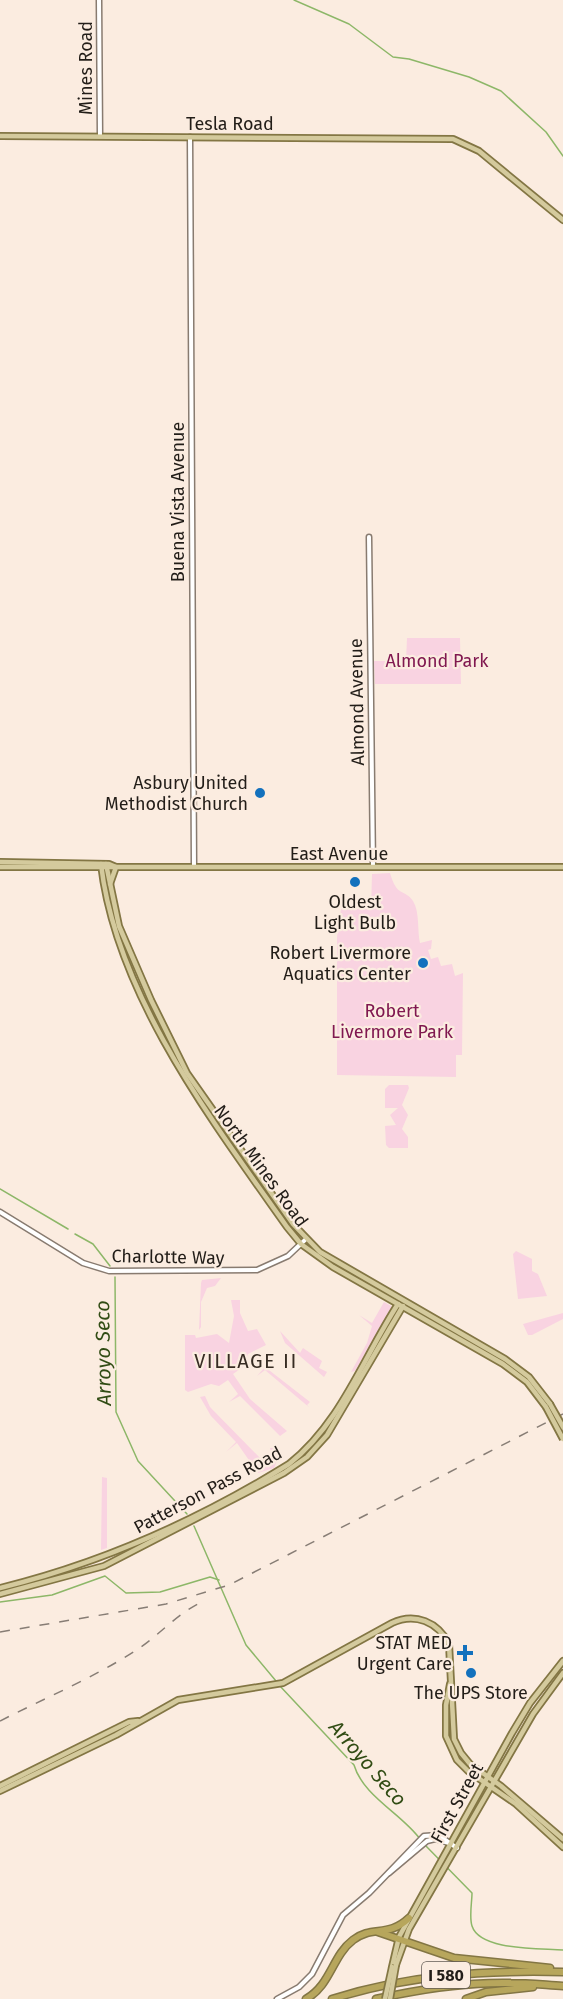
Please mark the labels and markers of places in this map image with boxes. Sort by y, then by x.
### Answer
place label: Asbury United Methodist Church [105,772,248,815]
marker: Asbury United Methodist Church [253,786,267,800]
marker: Oldest Light Bulb [348,875,362,889]
place label: Oldest Light Bulb [314,891,396,934]
place label: Robert Livermore Aquatics Center [269,942,411,985]
marker: Robert Livermore Aquatics Center [416,956,430,970]
place label: STAT MED Urgent Care [357,1632,452,1675]
marker: STAT MED Urgent Care [456,1644,474,1662]
marker: The UPS Store [464,1666,478,1680]
place label: The UPS Store [414,1682,528,1704]

